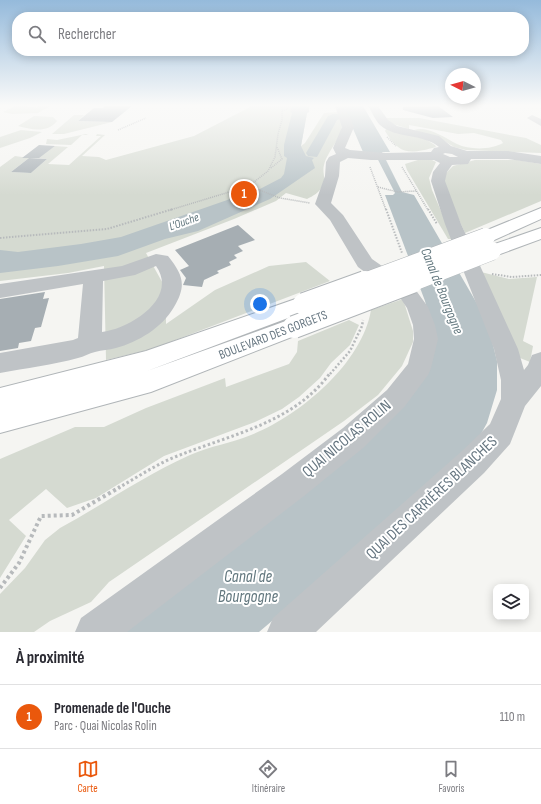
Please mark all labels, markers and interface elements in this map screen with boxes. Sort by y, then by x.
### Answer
search box [12,12,529,56]
icon: search [26,23,48,45]
text: Rechercher [58,25,116,44]
north arrow [445,68,481,104]
pin: 1 [231,179,257,209]
water label: L'Ouche [167,210,201,234]
water label: Canal de Bourgogne [417,245,467,337]
your location [250,294,270,314]
street label: BOULEVARD DES GORGETS [216,307,330,363]
street label: QUAI NICOLAS ROLIN [299,396,395,482]
street label: QUAI DES CARRIÈRES BLANCHES [363,432,502,564]
water label: Canal de Bourgogne [218,567,278,607]
map controls [493,584,529,620]
button: layers [493,584,529,620]
text: À proximité [16,648,84,668]
text: Promenade de l'Ouche [54,699,171,718]
text: 1 [26,709,32,725]
text: 110 m [500,709,525,725]
text: Parc · Quai Nicolas Rolin [54,718,157,734]
tab: Carte [77,758,99,795]
tab: Itinéraire [252,758,285,795]
tab: Favoris [438,758,464,795]

